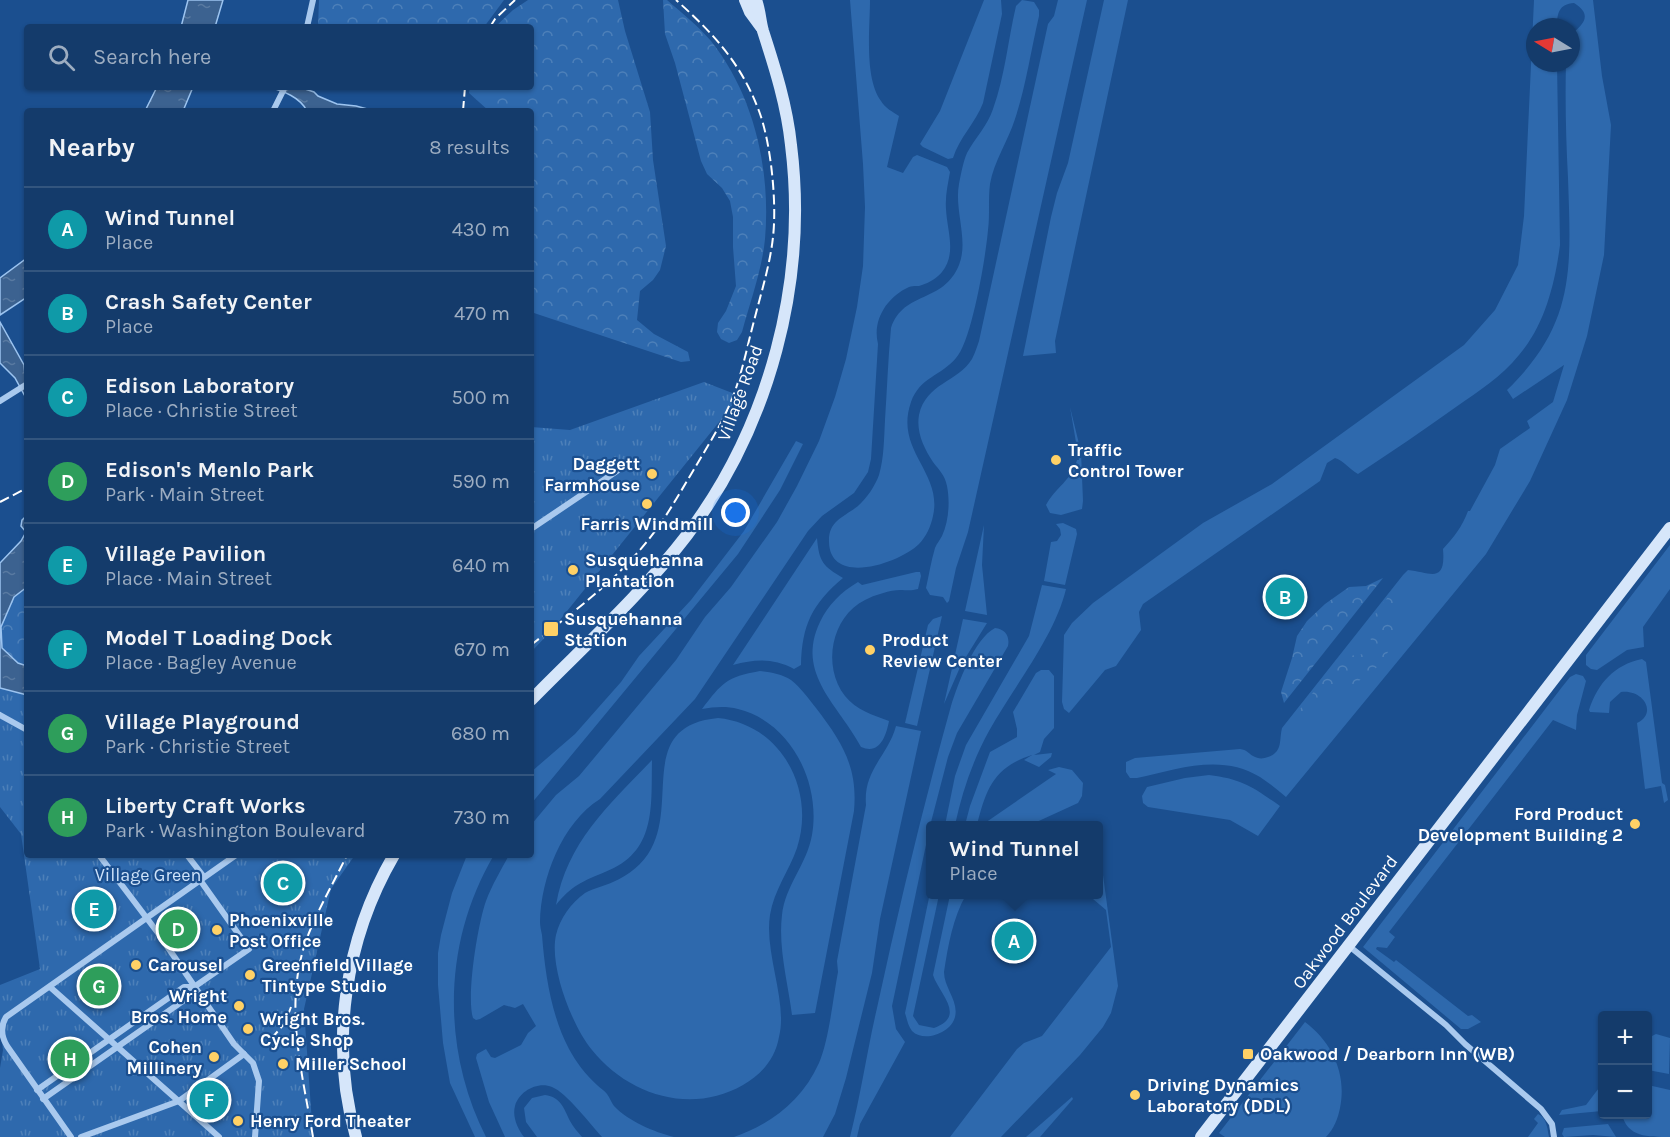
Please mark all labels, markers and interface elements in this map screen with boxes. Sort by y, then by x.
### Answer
north arrow [1526,18,1580,72]
search box [24,24,534,90]
icon: search [45,41,78,74]
text: Search here [93,44,211,70]
text: Nearby [48,132,135,163]
text: 8 results [429,136,510,159]
text: Wind Tunnel [105,205,235,231]
text: A [61,218,74,241]
text: 430 m [452,218,510,241]
text: Place [105,231,153,254]
text: Crash Safety Center [105,289,312,315]
text: B [61,302,74,325]
text: 470 m [454,302,510,325]
text: Place [105,315,153,338]
street label: Village Road [712,342,768,444]
text: Edison Laboratory [105,373,294,399]
text: C [61,386,74,409]
text: 500 m [452,386,510,409]
text: Place · Christie Street [105,399,298,422]
place label: Traffic Control Tower [1068,439,1184,482]
place label: Daggett Farmhouse [544,453,640,496]
marker: Traffic Control Tower [1049,453,1063,467]
text: Edison's Menlo Park [105,457,314,483]
marker: Daggett Farmhouse [645,467,659,481]
text: D [61,470,74,493]
text: 590 m [452,470,510,493]
text: Park · Main Street [105,483,264,506]
marker: Farris Windmill [640,497,654,511]
your location [721,498,750,527]
place label: Farris Windmill [580,513,714,535]
text: Village Pavilion [105,541,266,567]
place label: Susquehanna Plantation [585,549,704,592]
text: E [62,554,73,577]
text: 640 m [452,554,510,577]
marker: Susquehanna Plantation [566,563,580,577]
text: Place · Main Street [105,567,272,590]
pin: B [1266,574,1304,620]
place label: Susquehanna Station [564,608,683,651]
marker: Susquehanna Station [542,620,560,638]
text: Model T Loading Dock [105,625,333,651]
place label: Product Review Center [882,629,1002,672]
text: F [62,638,73,661]
text: 670 m [454,638,510,661]
marker: Product Review Center [863,643,877,657]
text: Place · Bagley Avenue [105,651,297,674]
text: Village Playground [105,709,300,735]
text: G [61,722,74,745]
text: 680 m [451,722,510,745]
text: Park · Christie Street [105,735,290,758]
text: Liberty Craft Works [105,793,306,819]
place label: Ford Product Development Building 2 [1418,803,1623,846]
text: H [60,806,75,829]
text: 730 m [453,806,510,829]
marker: Ford Product Development Building 2 [1628,817,1642,831]
text: Park · Washington Boulevard [105,819,366,842]
popup [926,821,1103,899]
text: Wind Tunnel [949,836,1080,862]
street label: Oakwood Boulevard [1288,851,1402,993]
pin: C [264,860,302,906]
text: Place [949,862,998,885]
park label: Village Green [95,864,201,886]
pin: E [74,886,113,932]
pin: D [158,906,198,952]
place label: Phoenixville Post Office [229,909,333,952]
pin: A [994,918,1034,964]
marker: Phoenixville Post Office [210,923,224,937]
place label: Carousel [148,954,223,976]
place label: Greenfield Village Tintype Studio [262,954,413,997]
marker: Carousel [129,958,143,972]
pin: G [80,964,118,1008]
marker: Greenfield Village Tintype Studio [243,968,257,982]
place label: Wright Bros. Home [131,985,227,1028]
marker: Wright Bros. Home [232,999,246,1013]
place label: Wright Bros. Cycle Shop [260,1008,365,1051]
map controls [1598,1011,1652,1119]
button: + [1598,1011,1652,1065]
marker: Wright Bros. Cycle Shop [241,1022,255,1036]
pin: H [50,1036,90,1082]
place label: Cohen Millinery [127,1036,202,1079]
place label: Oakwood / Dearborn Inn (WB) [1260,1043,1515,1065]
marker: Oakwood / Dearborn Inn (WB) [1241,1047,1255,1061]
marker: Cohen Millinery [207,1050,221,1064]
place label: Miller School [295,1053,407,1075]
marker: Miller School [276,1057,290,1071]
button: − [1598,1065,1652,1119]
place label: Driving Dynamics Laboratory (DDL) [1147,1074,1299,1117]
pin: F [190,1078,228,1122]
marker: Driving Dynamics Laboratory (DDL) [1128,1088,1142,1102]
place label: Henry Ford Theater [250,1110,411,1132]
marker: Henry Ford Theater [231,1114,245,1128]

